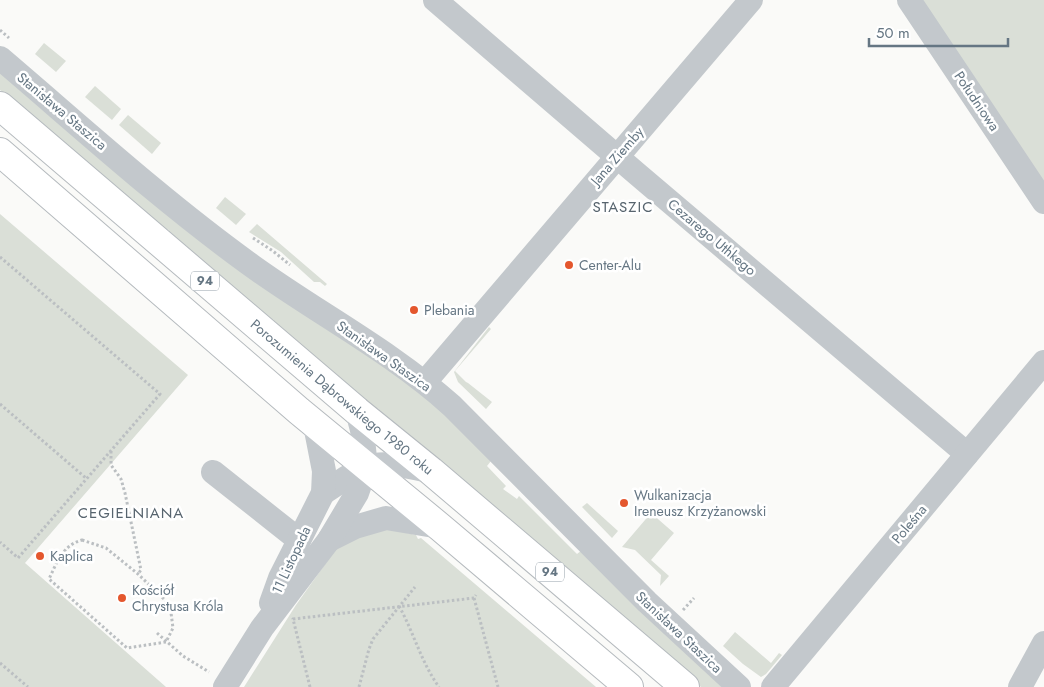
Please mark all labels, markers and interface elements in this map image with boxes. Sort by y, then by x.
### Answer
scale bar [869,15,1008,47]
text: 50 m [876,22,910,44]
street label: Stanisława Staszica [13,67,111,155]
street label: Południowa [950,67,1004,135]
street label: Jana Ziemby [585,122,649,191]
street label: Cezarego Uthkego [664,194,761,280]
district label: STASZIC [593,196,653,218]
place label: Center-Alu [579,255,641,275]
marker: Center-Alu [563,259,575,271]
road number: 94 [191,272,219,290]
place label: Plebania [424,300,475,320]
marker: Plebania [408,304,420,316]
street label: Porozumienia Dąbrowskiego 1980 roku [246,314,438,479]
street label: Stanisława Staszica [333,316,435,396]
place label: Wulkanizacja Ireneusz Krzyżanowski [634,485,766,521]
marker: Wulkanizacja Ireneusz Krzyżanowski [618,497,630,509]
street label: Poleśna [887,500,931,548]
district label: CEGIELNIANA [78,502,184,524]
street label: 11 Listopada [267,523,315,597]
place label: Kaplica [50,546,93,566]
marker: Kaplica [34,550,46,562]
road number: 94 [536,562,564,582]
place label: Kościół Chrystusa Króla [132,580,223,616]
street label: Stanisława Staszica [631,587,727,677]
marker: Kościół Chrystusa Króla [116,592,128,604]

